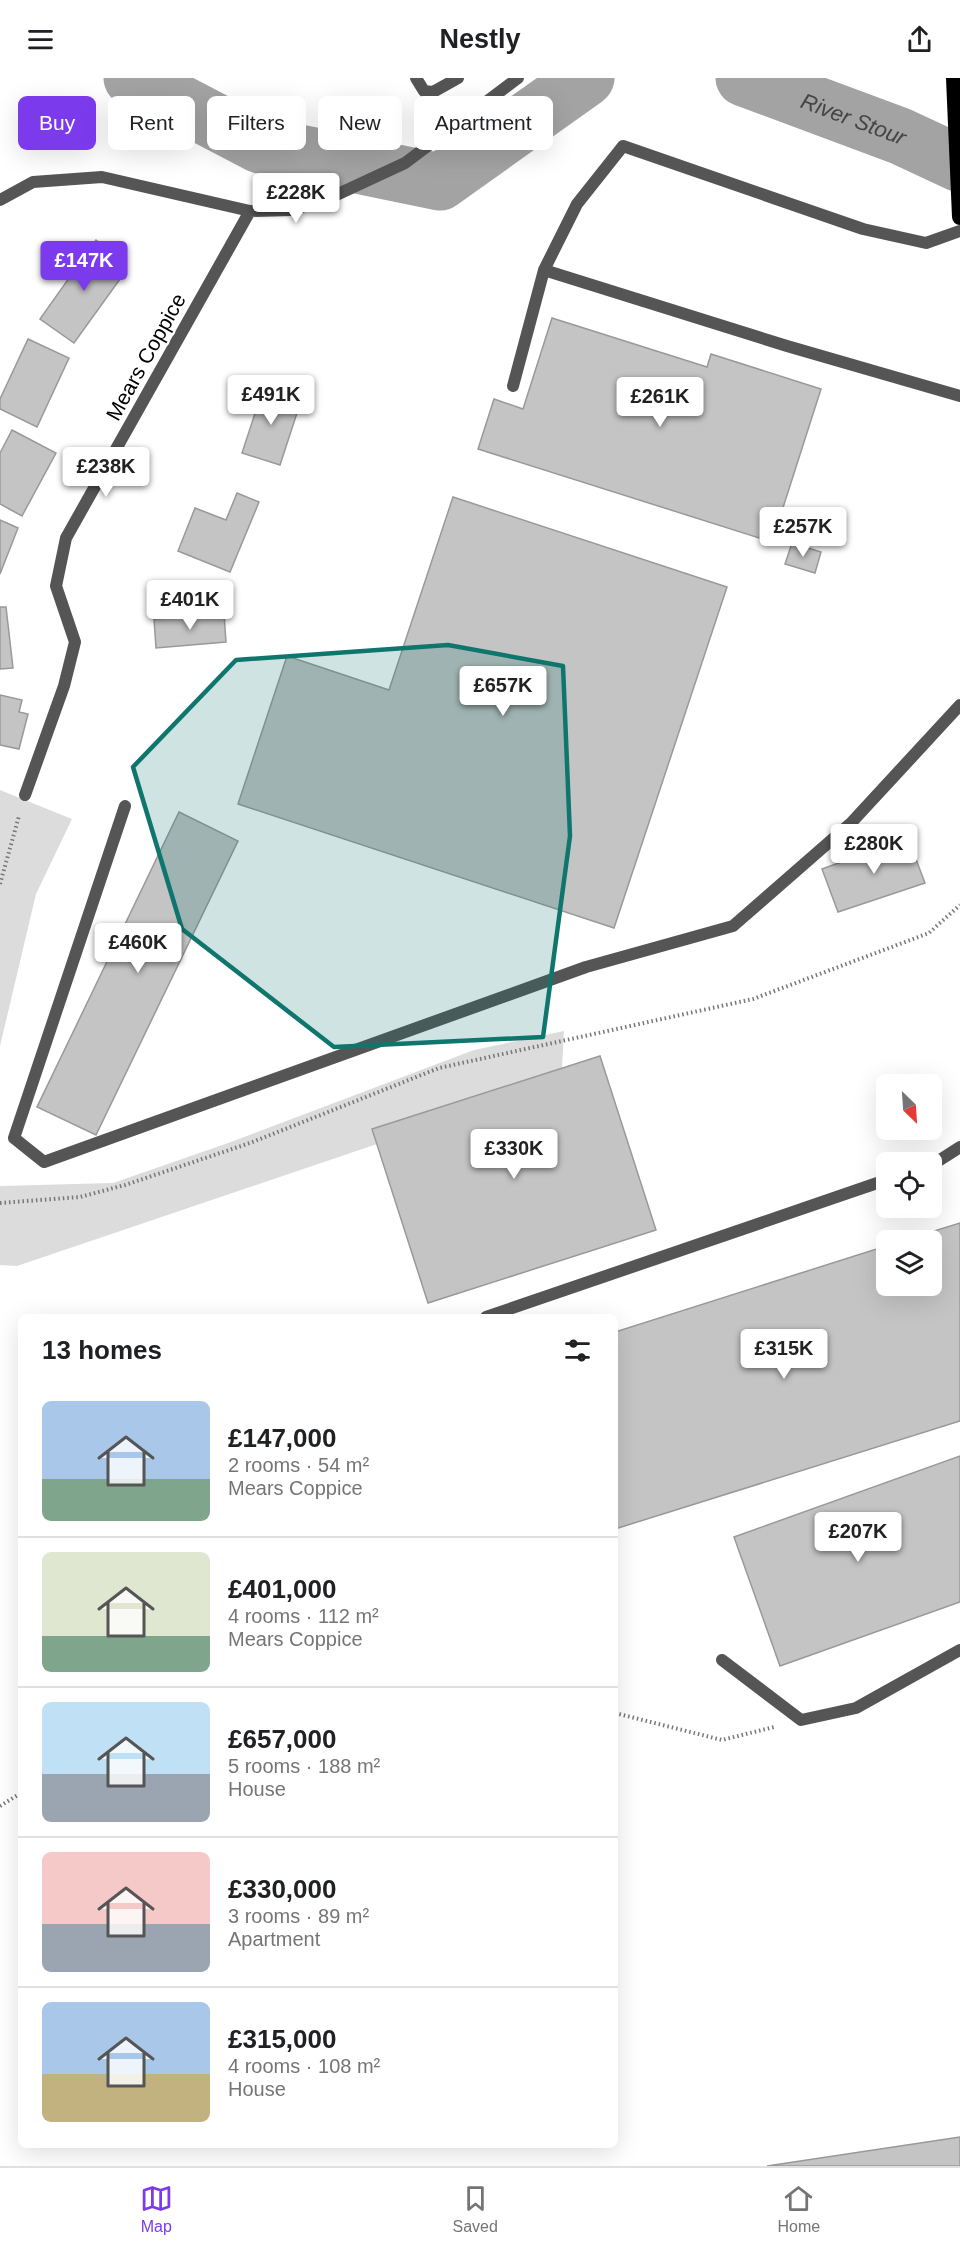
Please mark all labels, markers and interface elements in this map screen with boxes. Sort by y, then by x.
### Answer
icon: menu [24,23,57,56]
icon: share [903,23,936,56]
text: Nestly [439,24,521,54]
water label: River Stour [798,88,912,151]
chip: Buy [18,96,96,150]
chip: Rent [108,96,195,150]
chip: Filters [207,96,306,150]
chip: New [318,96,402,150]
chip: Apartment [414,96,553,150]
pin: £228K [254,173,338,224]
text: £228K [267,181,325,203]
pin: £147K [42,241,126,292]
text: £147K [55,249,113,271]
street label: Mears Coppice [101,289,190,424]
pin: £491K [229,375,313,426]
pin: £261K [618,377,702,428]
text: £491K [242,383,300,405]
text: £261K [631,385,689,407]
pin: £238K [64,447,148,498]
text: £238K [77,455,135,477]
pin: £257K [761,507,845,558]
text: £257K [774,515,832,537]
pin: £401K [148,580,232,631]
text: £401K [161,588,219,610]
pin: £657K [461,666,545,717]
text: £657K [474,674,532,696]
pin: £280K [832,824,916,875]
text: £280K [845,832,903,854]
pin: £460K [96,923,180,974]
text: £460K [109,931,167,953]
north arrow [876,1074,942,1140]
map controls [876,1074,942,1296]
pin: £330K [472,1129,556,1180]
text: £330K [485,1137,543,1159]
button: locate [876,1152,942,1218]
button: layers [876,1230,942,1296]
pin: £315K [742,1329,826,1380]
icon: filters [561,1334,594,1367]
text: 13 homes [42,1335,162,1365]
text: £315K [755,1337,813,1359]
text: £147,000 [228,1423,336,1453]
icon: home [90,1425,162,1497]
text: 2 rooms · 54 m² [228,1454,369,1476]
text: Mears Coppice [228,1477,363,1499]
pin: £207K [816,1512,900,1563]
text: £207K [829,1520,887,1542]
text: £401,000 [228,1574,336,1604]
icon: home [90,1576,162,1648]
text: 4 rooms · 112 m² [228,1605,379,1627]
text: Mears Coppice [228,1628,363,1650]
text: £657,000 [228,1724,336,1754]
icon: home [90,1726,162,1798]
text: 5 rooms · 188 m² [228,1755,380,1777]
text: House [228,1778,286,1800]
text: £330,000 [228,1874,336,1904]
icon: home [90,1876,162,1948]
text: 3 rooms · 89 m² [228,1905,369,1927]
text: Apartment [228,1928,320,1950]
text: £315,000 [228,2024,336,2054]
icon: home [90,2026,162,2098]
text: 4 rooms · 108 m² [228,2055,380,2077]
text: House [228,2078,286,2100]
tab: Map [140,2182,173,2236]
tab: Saved [452,2182,498,2236]
tab: Home [777,2182,820,2236]

